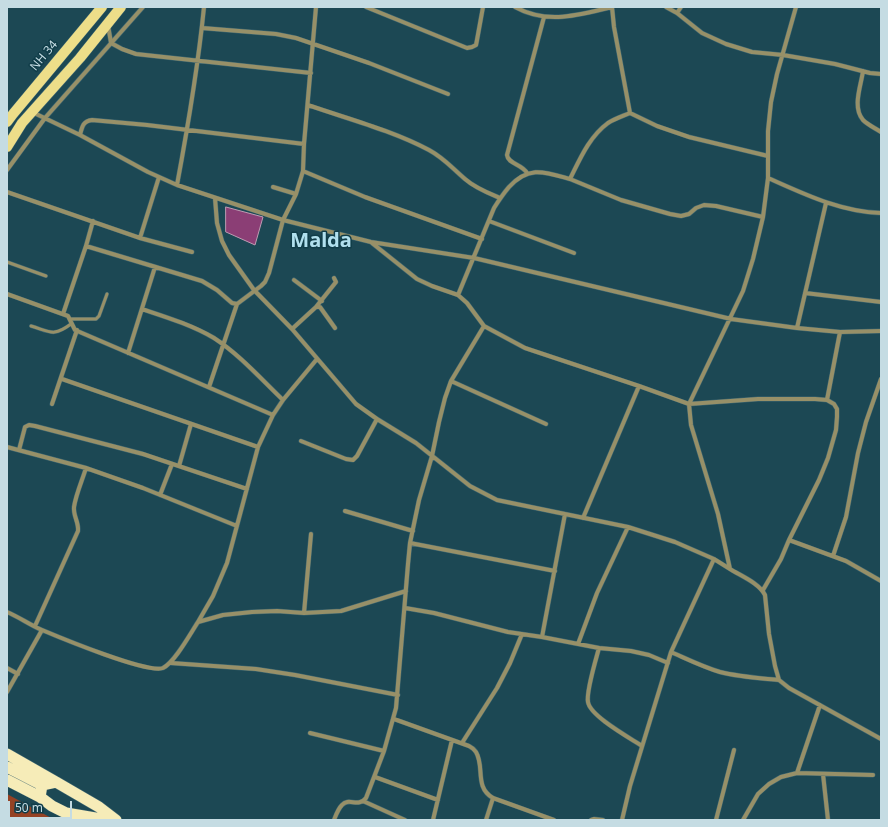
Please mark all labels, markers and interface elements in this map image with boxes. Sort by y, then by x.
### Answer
street label: NH 34 [27,38,61,74]
district label: Malda [290,229,352,253]
scale bar [10,793,74,819]
text: 50 m [15,799,43,816]

